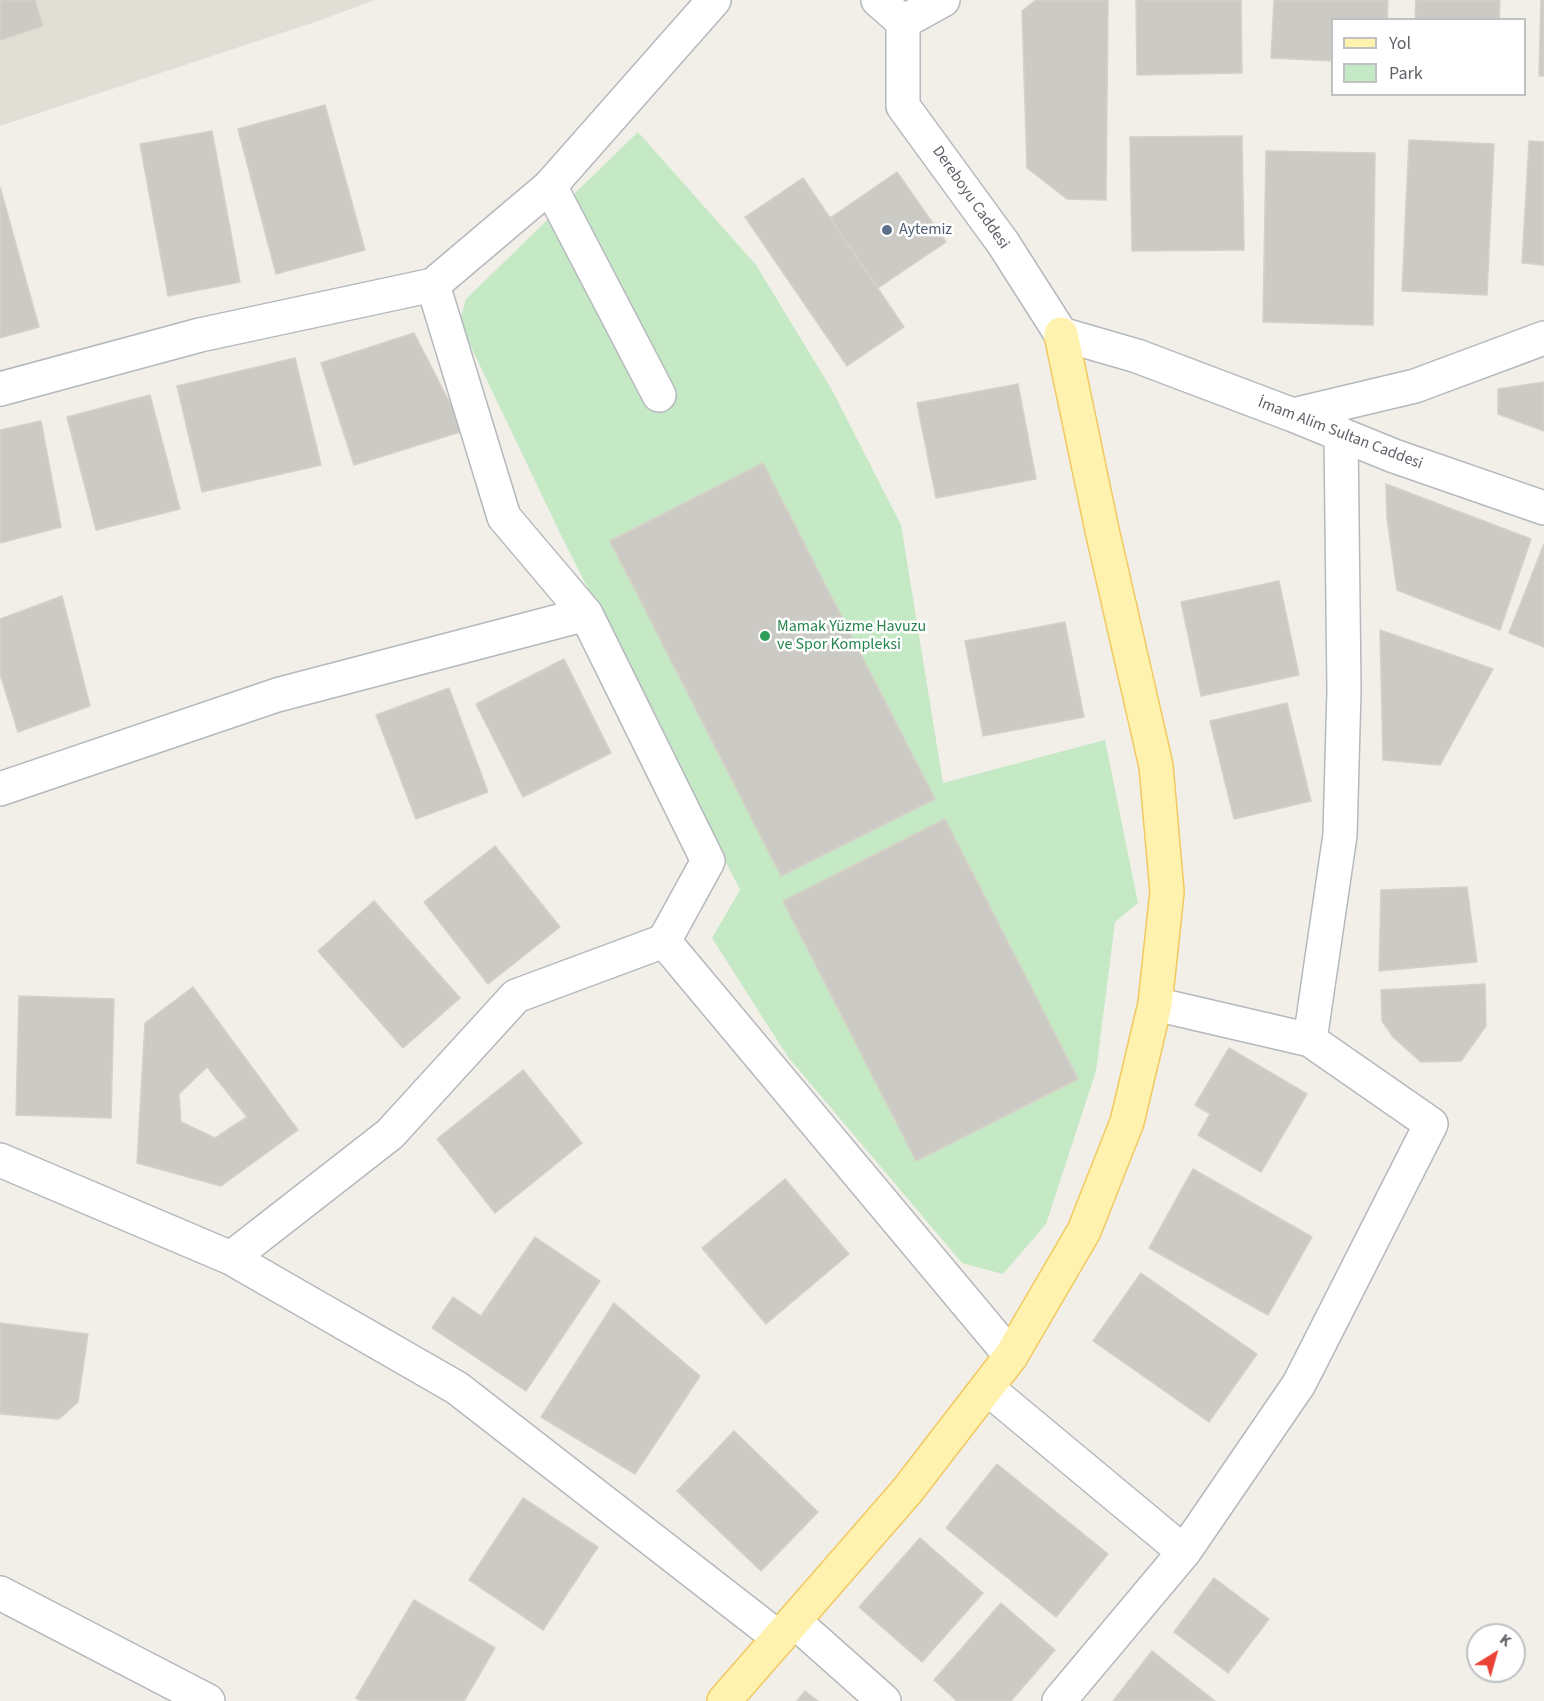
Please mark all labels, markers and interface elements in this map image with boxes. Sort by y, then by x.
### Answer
legend [1331,18,1526,96]
text: Yol [1389,31,1411,56]
text: Park [1389,61,1423,86]
street label: Dereboyu Caddesi [927,143,1013,253]
place label: Aytemiz [899,220,952,240]
marker: Aytemiz [880,223,894,237]
street label: İmam Alim Sultan Caddesi [1255,394,1425,474]
place label: Mamak Yüzme Havuzu ve Spor Kompleksi [777,617,926,655]
marker: Mamak Yüzme Havuzu ve Spor Kompleksi [758,629,772,643]
north arrow [1466,1623,1526,1683]
text: K [1495,1628,1516,1652]

